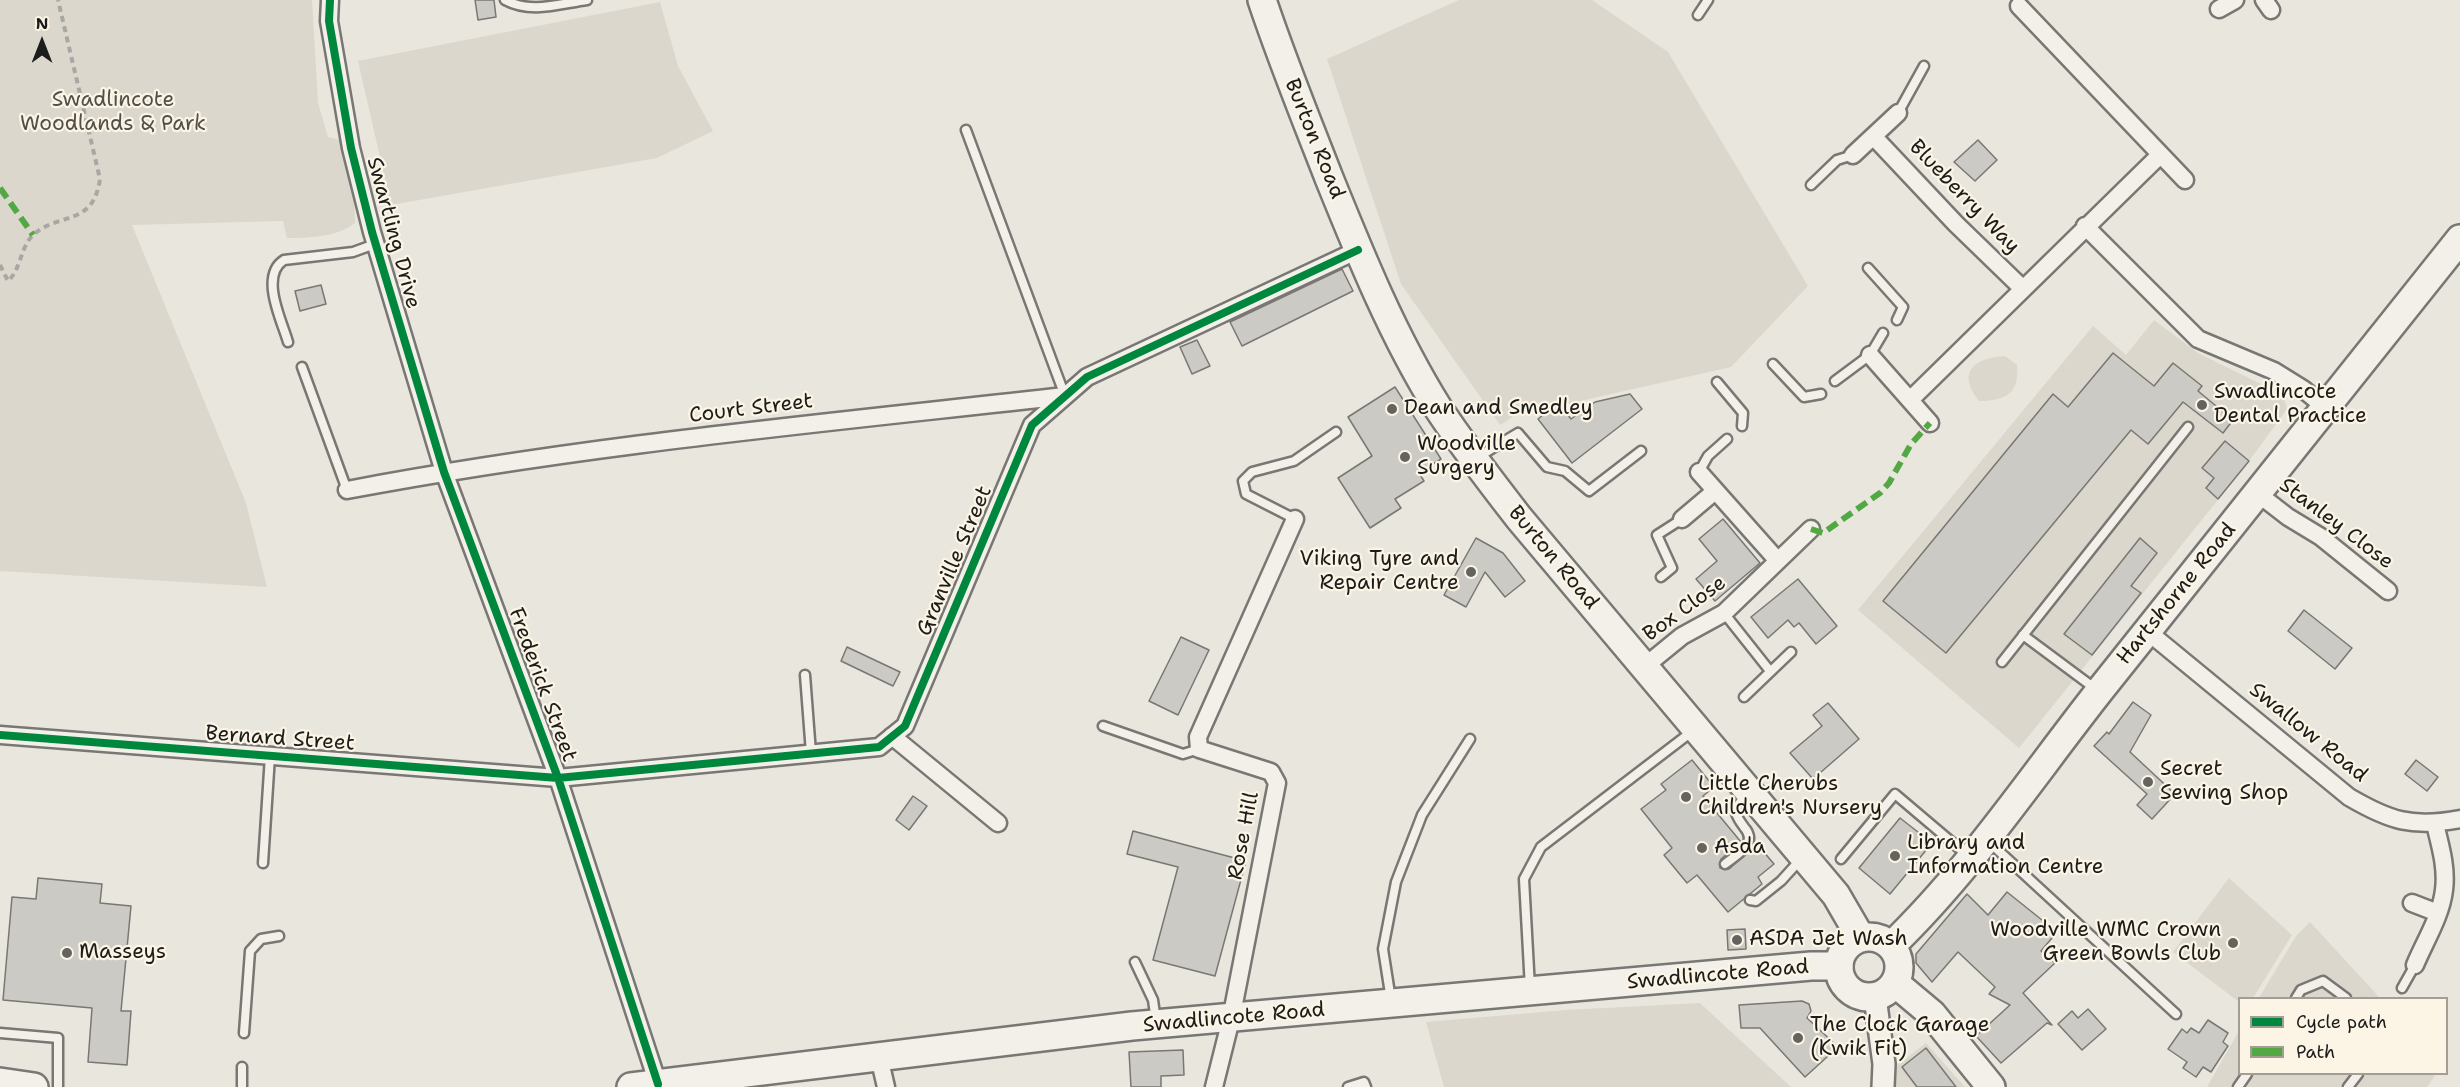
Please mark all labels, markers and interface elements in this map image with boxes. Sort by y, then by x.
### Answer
north arrow [12,12,72,72]
text: N [36,13,48,34]
street label: Burton Road [1278,75,1350,203]
park label: Swadlincote Woodlands & Park [20,88,206,138]
street label: Blueberry Way [1903,135,2025,259]
street label: Swartling Drive [361,155,425,311]
place label: Swadlincote Dental Practice [2214,380,2367,430]
street label: Court Street [688,389,814,429]
place label: Dean and Smedley [1404,396,1593,422]
marker: Swadlincote Dental Practice [2195,398,2209,412]
marker: Dean and Smedley [1385,402,1399,416]
place label: Woodville Surgery [1417,432,1516,482]
marker: Woodville Surgery [1398,450,1412,464]
street label: Stanley Close [2274,473,2398,575]
street label: Granville Street [912,482,998,640]
street label: Burton Road [1502,501,1604,615]
street label: Hartshorne Road [2112,518,2242,670]
place label: Viking Tyre and Repair Centre [1300,547,1459,597]
marker: Viking Tyre and Repair Centre [1464,565,1478,579]
street label: Box Close [1639,571,1731,647]
street label: Frederick Street [502,605,582,765]
street label: Swallow Road [2244,678,2372,788]
street label: Bernard Street [204,721,356,757]
place label: Secret Sewing Shop [2160,757,2288,807]
place label: Little Cherubs Children's Nursery [1698,772,1882,822]
marker: Secret Sewing Shop [2141,775,2155,789]
street label: Rose Hill [1223,790,1265,882]
marker: Little Cherubs Children's Nursery [1679,790,1693,804]
place label: Library and Information Centre [1907,831,2104,881]
place label: Asda [1714,835,1766,861]
marker: Asda [1695,841,1709,855]
marker: Library and Information Centre [1888,849,1902,863]
place label: Woodville WMC Crown Green Bowls Club [1990,918,2221,968]
place label: ASDA Jet Wash [1749,927,1908,953]
marker: ASDA Jet Wash [1730,933,1744,947]
marker: Woodville WMC Crown Green Bowls Club [2226,936,2240,950]
place label: Masseys [79,940,166,966]
marker: Masseys [60,946,74,960]
street label: Swadlincote Road [1626,954,1810,996]
street label: Swadlincote Road [1142,997,1326,1039]
legend [2238,997,2448,1075]
text: Cycle path [2296,1010,2387,1034]
place label: The Clock Garage (Kwik Fit) [1810,1013,1990,1063]
marker: The Clock Garage (Kwik Fit) [1791,1031,1805,1045]
text: Path [2296,1040,2335,1064]

